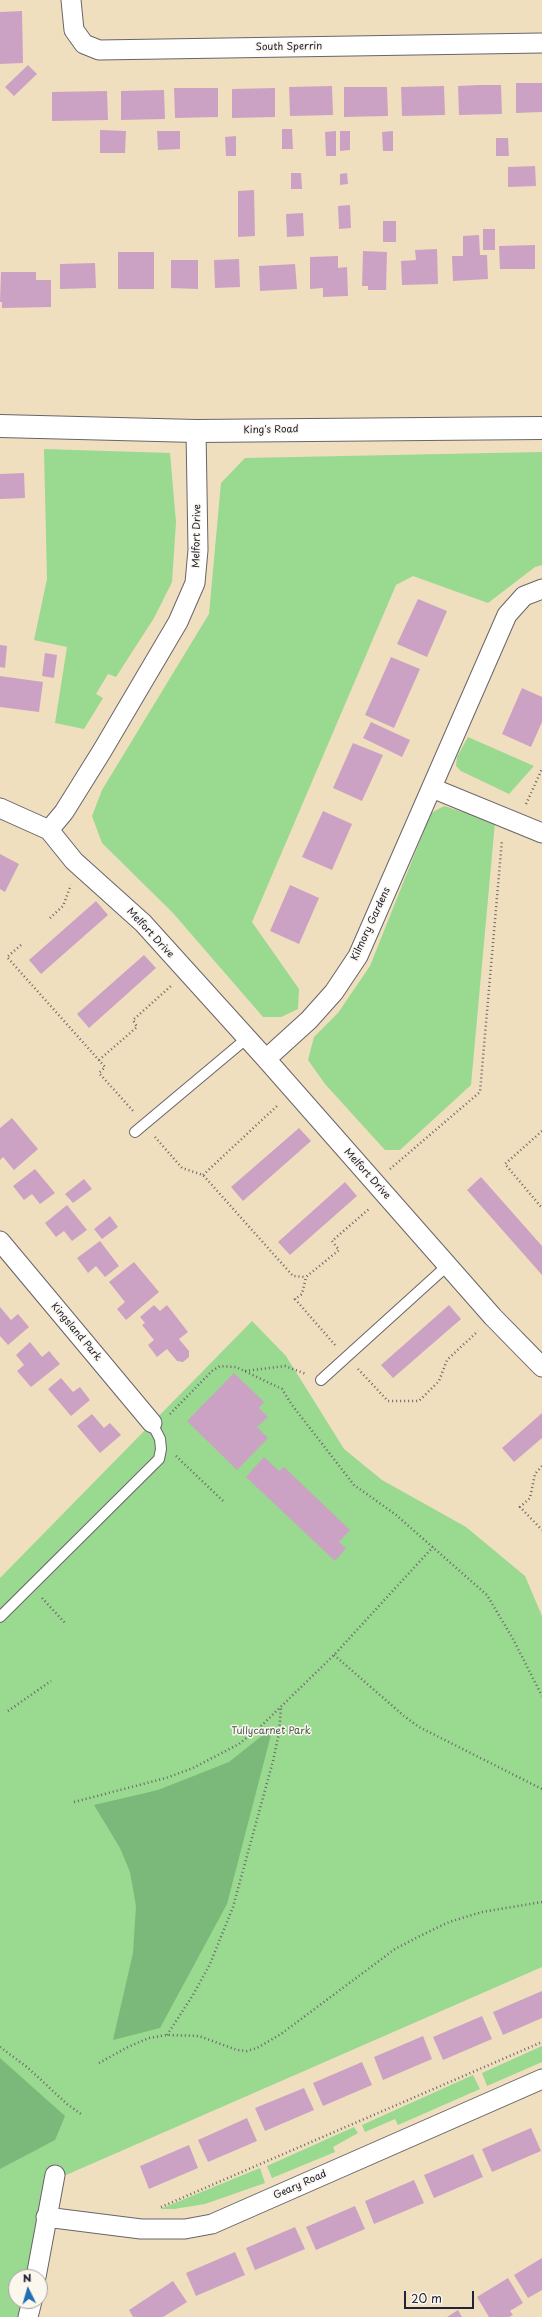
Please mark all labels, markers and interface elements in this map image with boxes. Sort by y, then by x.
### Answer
street label: South Sperrin [256,40,322,54]
street label: King's Road [243,424,299,436]
street label: Melfort Drive [190,504,204,568]
street label: Kilmory Gardens [349,885,393,963]
street label: Melfort Drive [124,906,176,960]
street label: Melfort Drive [341,1146,393,1202]
street label: Kingsland Park [48,1301,104,1363]
park label: Tullycarnet Park [231,1725,311,1737]
street label: Geary Road [272,2168,328,2202]
north arrow [8,2269,48,2309]
text: N [22,2269,32,2286]
scale bar [406,2283,476,2309]
text: 20 m [411,2289,442,2307]

